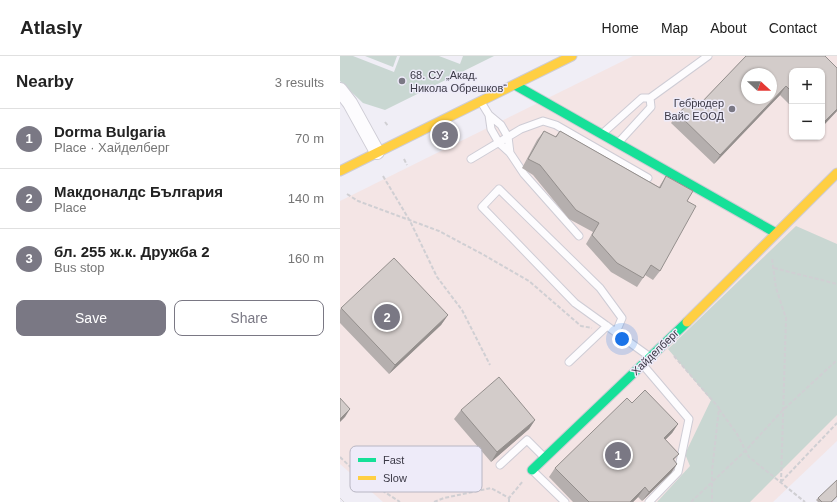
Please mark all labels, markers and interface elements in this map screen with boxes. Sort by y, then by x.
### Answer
text: Atlasly [20,17,82,38]
text: Home [602,20,639,36]
text: Map [661,20,688,36]
text: About [710,20,747,36]
text: Contact [769,20,817,36]
north arrow [741,68,777,104]
map controls [789,68,825,140]
button: + [789,68,825,104]
place label: 68. СУ „Акад. Никола Обрешков“ [410,69,507,94]
text: Nearby [16,72,74,91]
text: 3 results [275,75,324,90]
marker: 68. СУ „Акад. Никола Обрешков“ [397,76,407,86]
place label: Гебрюдер Вайс ЕООД [664,97,725,122]
marker: Гебрюдер Вайс ЕООД [727,104,737,114]
button: − [789,104,825,140]
pin: 3 [432,120,458,150]
text: Dorma Bulgaria [54,123,166,140]
text: 1 [25,131,33,146]
text: 70 m [295,131,324,146]
text: Place · Хайделберг [54,140,170,155]
text: Макдоналдс България [54,183,223,200]
text: 2 [25,191,33,206]
text: 140 m [288,191,324,206]
text: Place [54,200,87,215]
text: бл. 255 ж.к. Дружба 2 [54,243,210,260]
text: 3 [25,251,33,266]
text: 160 m [288,251,324,266]
text: Bus stop [54,260,105,275]
button: Save [16,300,166,336]
button: Share [174,300,324,336]
pin: 2 [374,302,400,332]
street label: Хайделберг [629,327,681,377]
your location [612,329,632,349]
pin: 1 [605,440,631,470]
legend [350,446,482,492]
text: Fast [383,454,404,466]
text: Slow [383,472,407,484]

